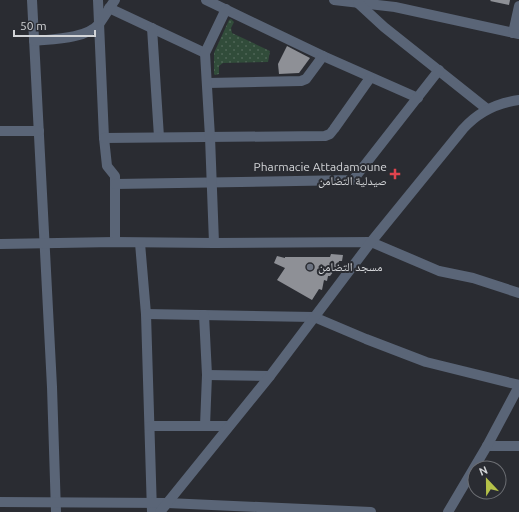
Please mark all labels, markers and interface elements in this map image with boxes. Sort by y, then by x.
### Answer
scale bar [14,12,95,38]
text: 50 m [20,19,47,32]
place label: Pharmacie Attadamoune صيدلية التضامن [254,160,387,188]
marker: Pharmacie Attadamoune صيدلية التضامن [390,169,400,179]
place label: مسجد التضامن [318,260,382,274]
marker: مسجد التضامن [305,262,315,272]
north arrow [467,460,507,500]
text: N [477,464,489,478]

